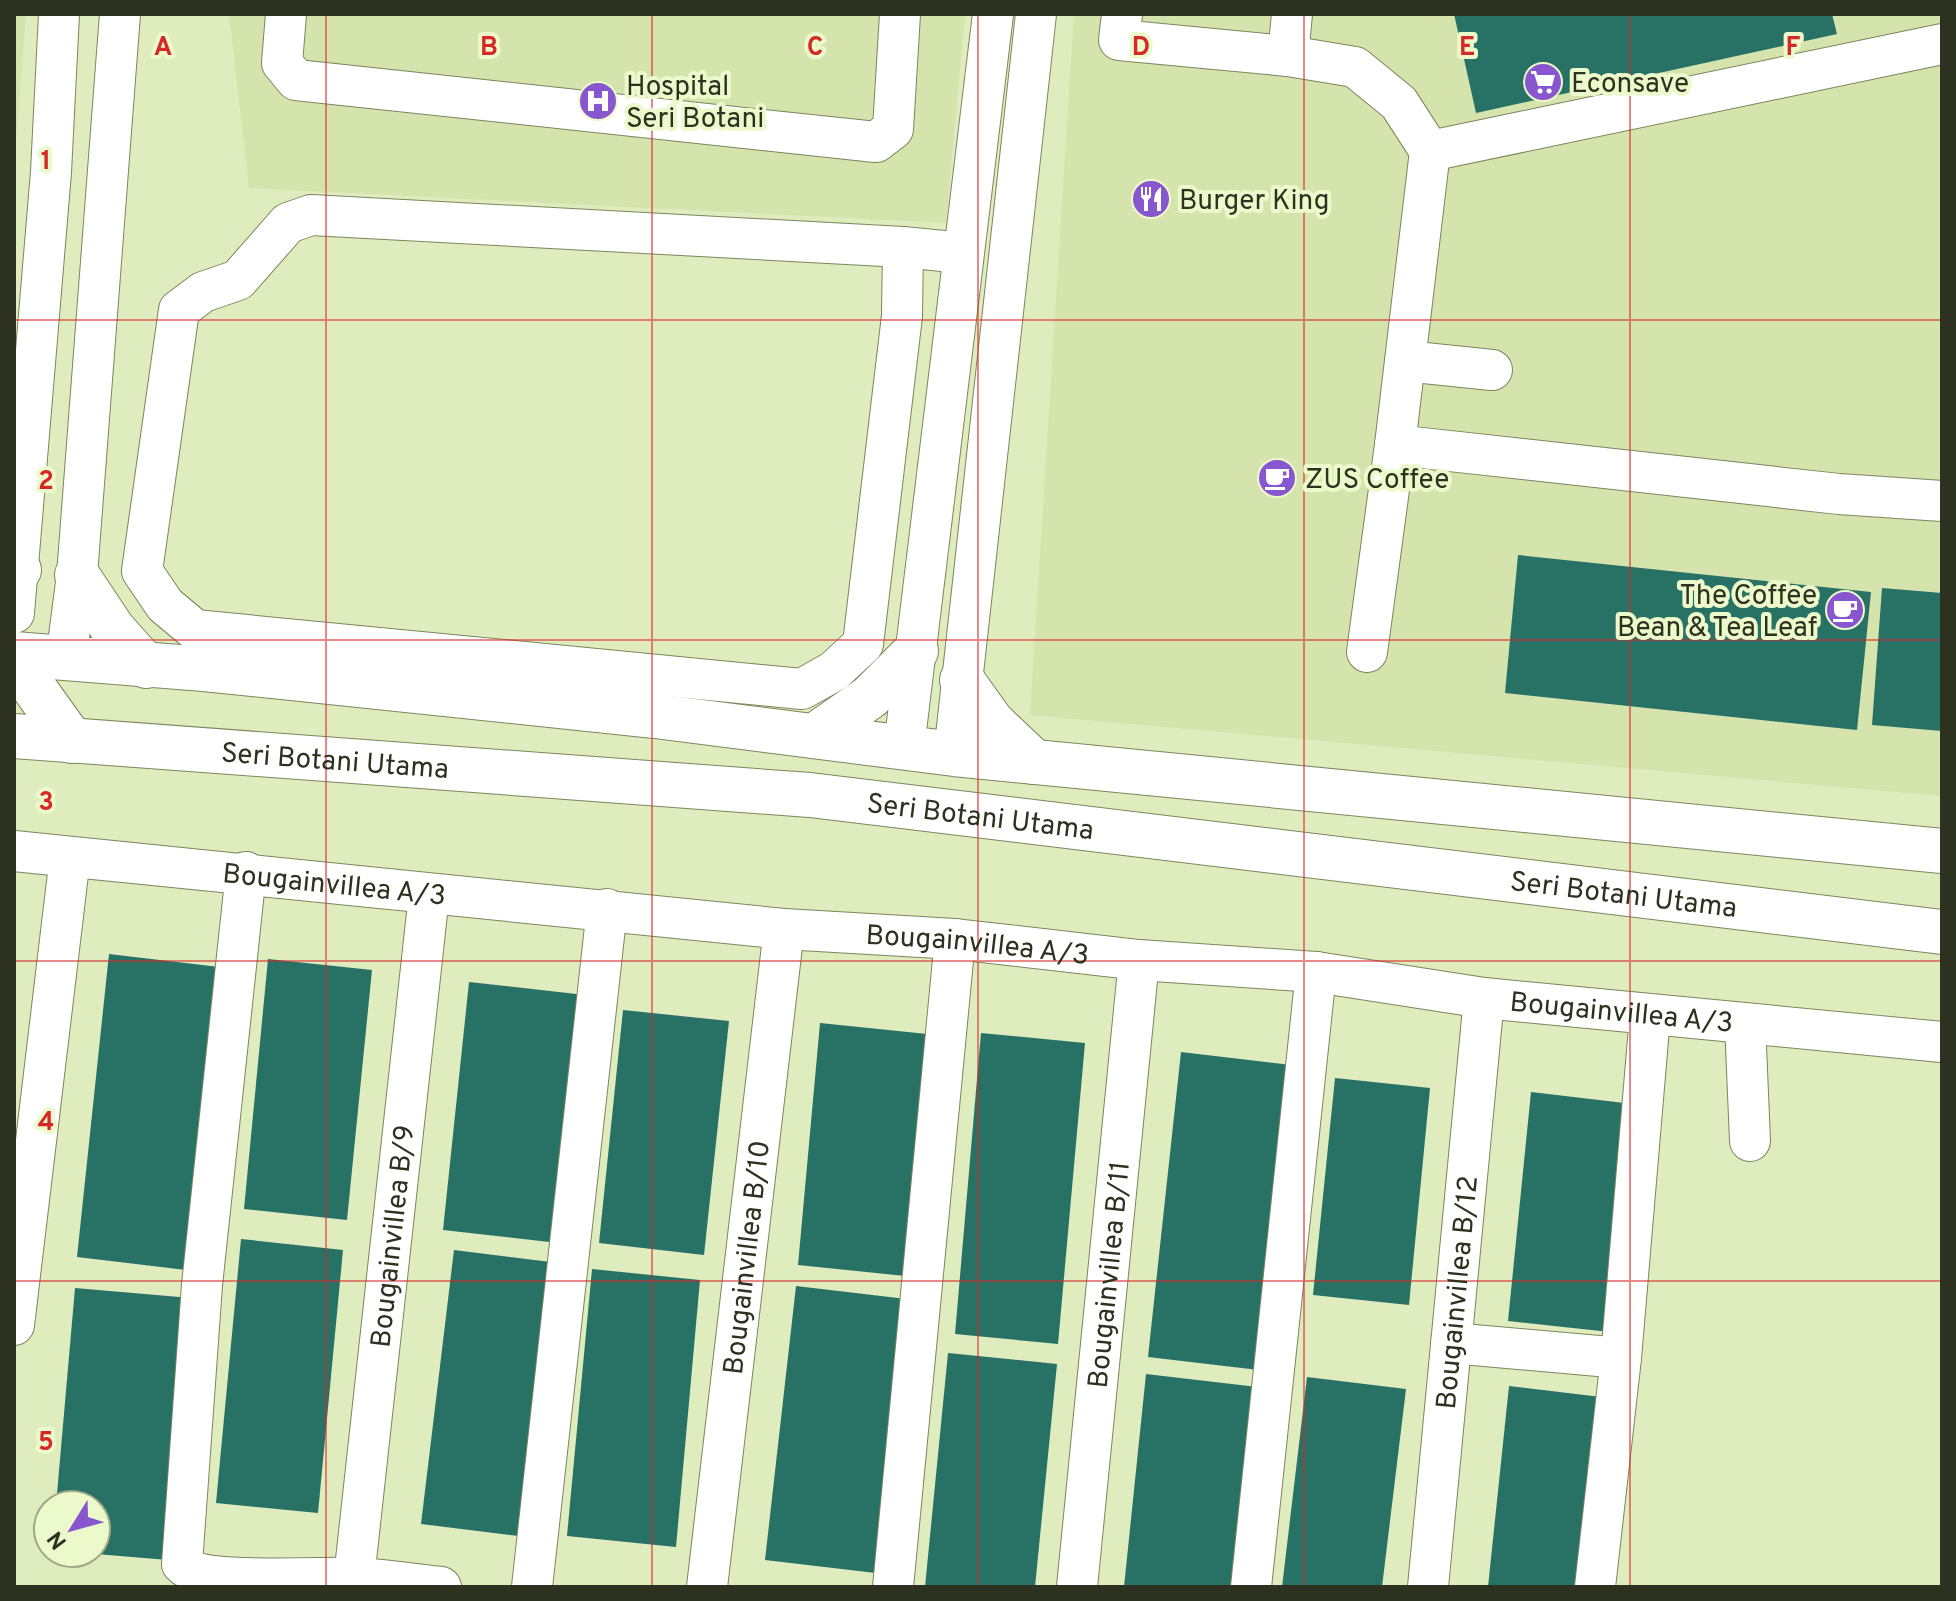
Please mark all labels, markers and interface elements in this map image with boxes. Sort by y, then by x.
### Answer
text: A [154,32,172,65]
text: B [480,32,498,65]
text: C [807,32,823,65]
text: D [1132,32,1150,65]
text: E [1459,32,1475,65]
text: F [1786,32,1801,65]
supermarket icon: Econsave [1522,61,1564,103]
place label: Econsave [1571,67,1689,103]
place label: Hospital Seri Botani [626,70,764,138]
hospital icon: Hospital Seri Botani [577,80,619,122]
text: 1 [41,146,51,179]
restaurant icon: Burger King [1130,178,1172,220]
place label: Burger King [1179,184,1330,220]
cafe icon: ZUS Coffee [1256,457,1298,499]
place label: ZUS Coffee [1305,463,1449,499]
text: 2 [38,466,54,499]
place label: The Coffee Bean & Tea Leaf [1617,579,1817,647]
cafe icon: The Coffee Bean & Tea Leaf [1824,589,1866,631]
street label: Seri Botani Utama [220,736,450,789]
text: 3 [38,787,54,820]
street label: Seri Botani Utama [865,787,1096,850]
street label: Bougainvillea A/3 [221,857,447,916]
street label: Seri Botani Utama [1508,865,1739,928]
street label: Bougainvillea A/3 [865,919,1091,975]
street label: Bougainvillea A/3 [1508,986,1735,1043]
text: 4 [38,1107,54,1140]
street label: Bougainvillea B/9 [364,1123,425,1350]
street label: Bougainvillea B/10 [717,1139,780,1377]
street label: Bougainvillea B/11 [1082,1160,1140,1390]
street label: Bougainvillea B/12 [1430,1174,1488,1411]
text: 5 [38,1427,54,1460]
north arrow [32,1489,112,1569]
text: N [42,1525,74,1554]

